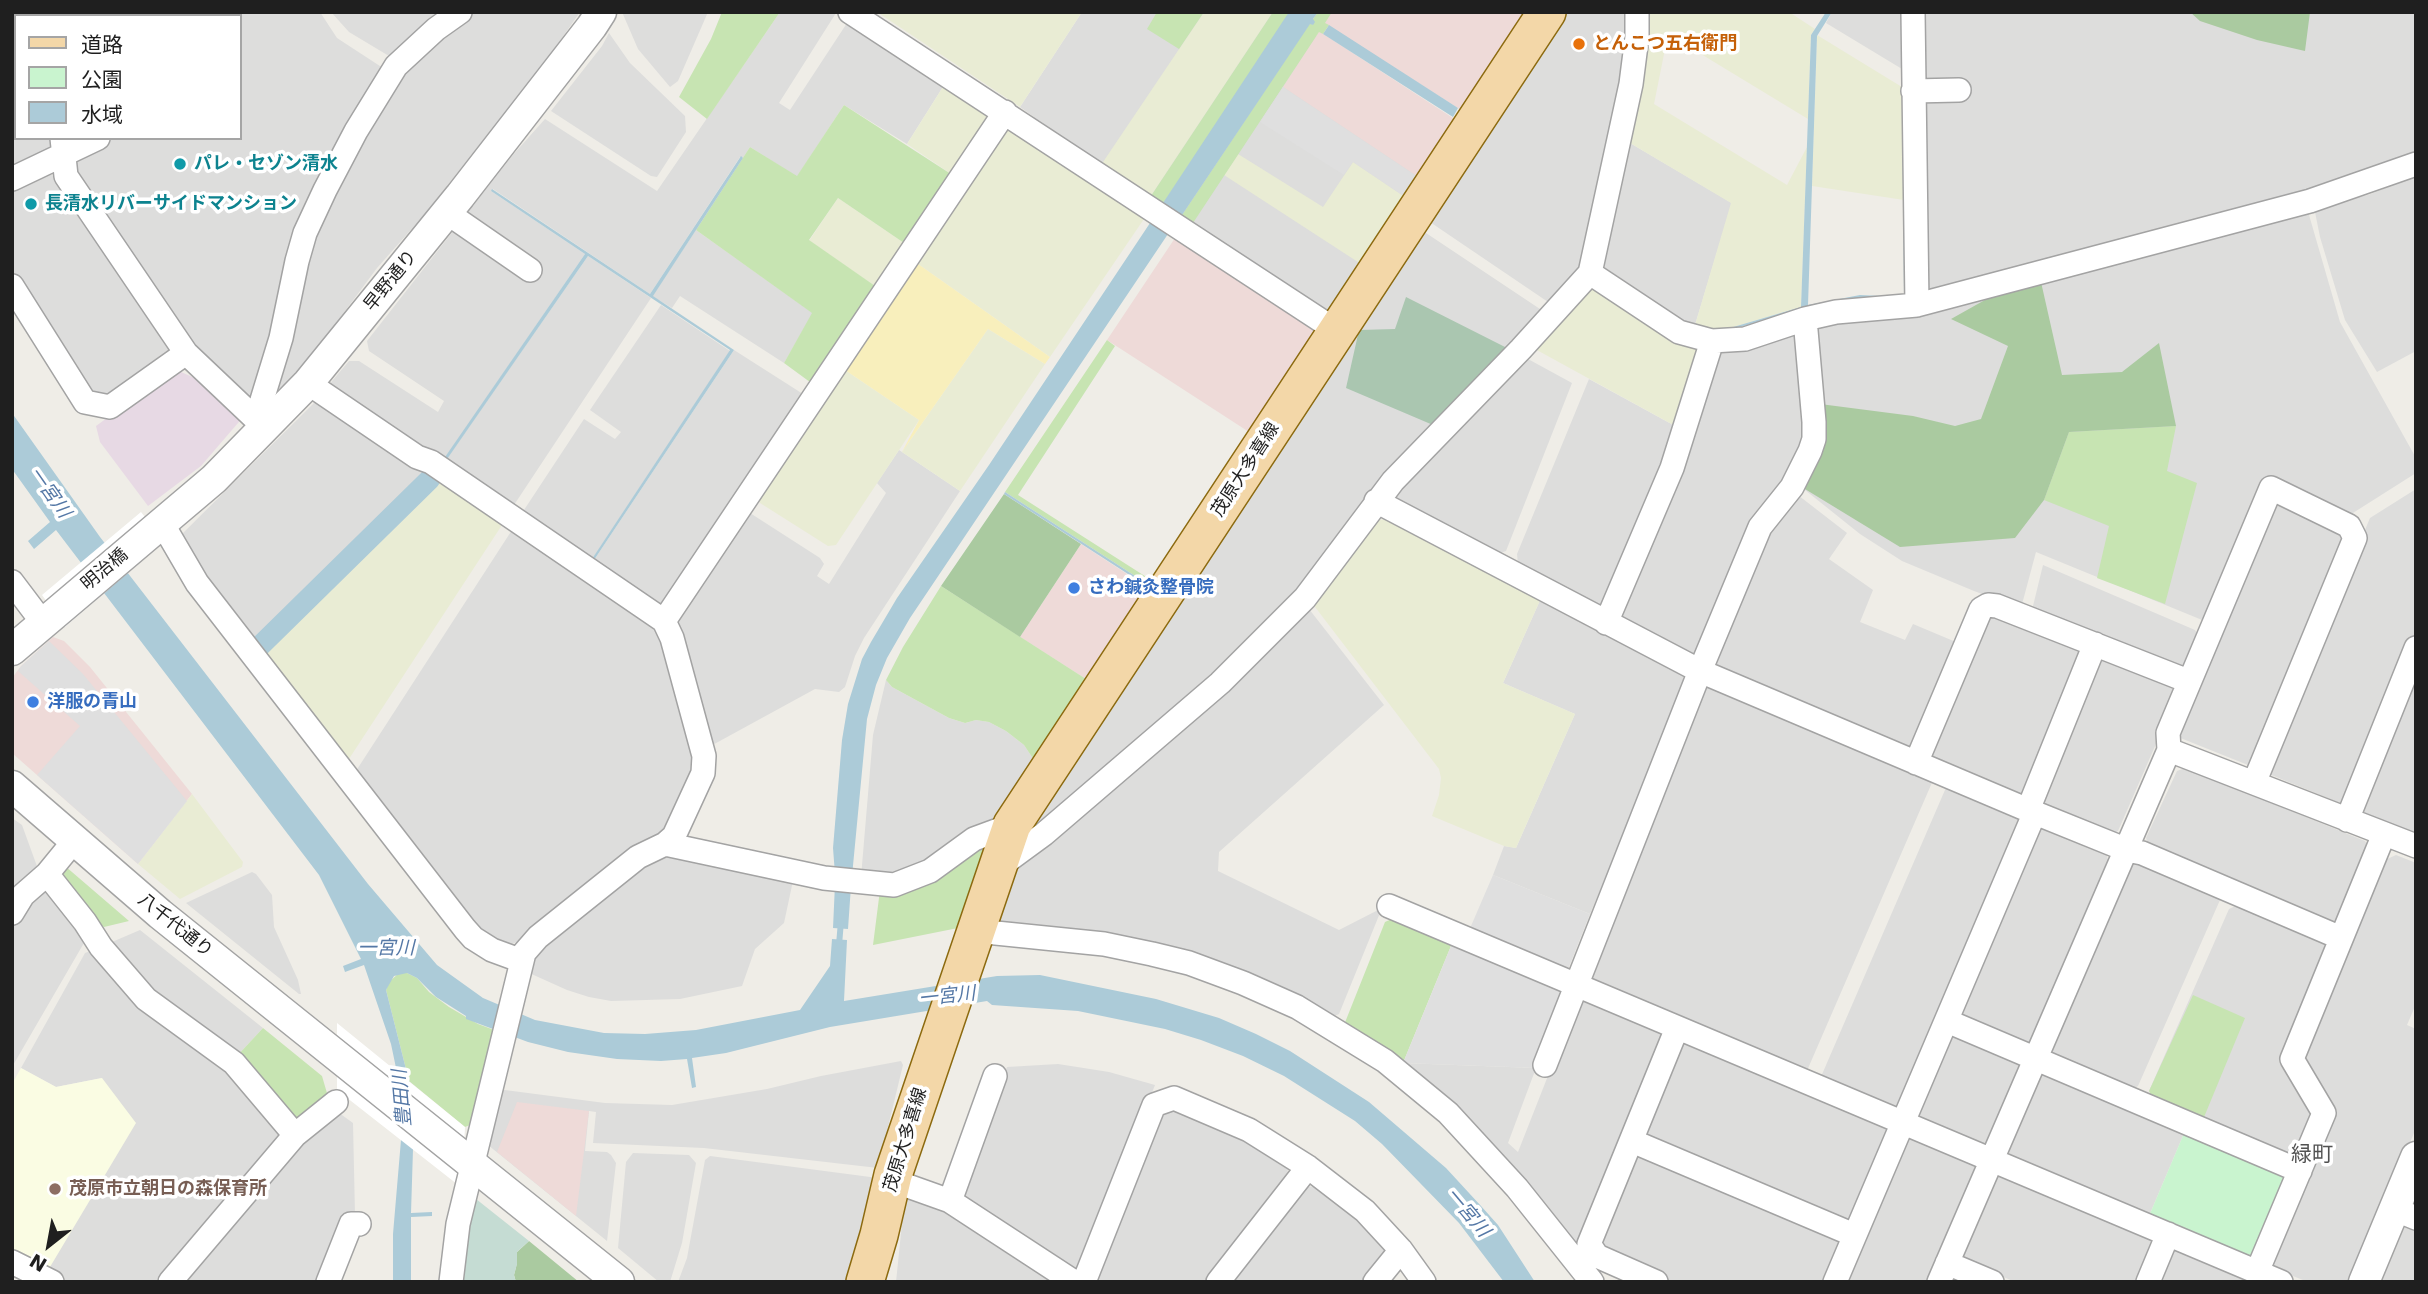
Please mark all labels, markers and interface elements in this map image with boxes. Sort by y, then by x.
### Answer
legend [14,14,242,140]
text: 道路 [81,33,123,57]
place label: とんこつ五右衛門 [1593,33,1737,55]
marker: とんこつ五右衛門 [1571,36,1587,52]
text: 公園 [81,68,123,92]
text: 水域 [81,103,123,127]
place label: パレ・セゾン清水 [194,153,338,175]
marker: パレ・セゾン清水 [172,156,188,172]
place label: 長清水リバーサイドマンション [45,193,297,215]
marker: 長清水リバーサイドマンション [23,196,39,212]
street label: 早野通り [360,246,422,316]
street label: 茂原大多喜線 [1208,419,1284,521]
water label: 一宮川 [23,463,75,523]
street label: 明治橋 [77,544,133,596]
place label: さわ鍼灸整骨院 [1088,577,1214,599]
marker: さわ鍼灸整骨院 [1066,580,1082,596]
place label: 洋服の青山 [47,691,137,713]
marker: 洋服の青山 [25,694,41,710]
street label: 八千代通り [133,889,217,963]
water label: 一宮川 [358,938,414,960]
water label: 一宮川 [917,983,977,1011]
water label: 豊田川 [389,1069,417,1127]
street label: 茂原大多喜線 [880,1085,932,1195]
district label: 緑町 [2291,1143,2333,1169]
place label: 茂原市立朝日の森保育所 [69,1178,267,1200]
marker: 茂原市立朝日の森保育所 [47,1181,63,1197]
water label: 一宮川 [1440,1184,1494,1242]
north arrow [14,1210,84,1280]
text: N [26,1249,51,1277]

